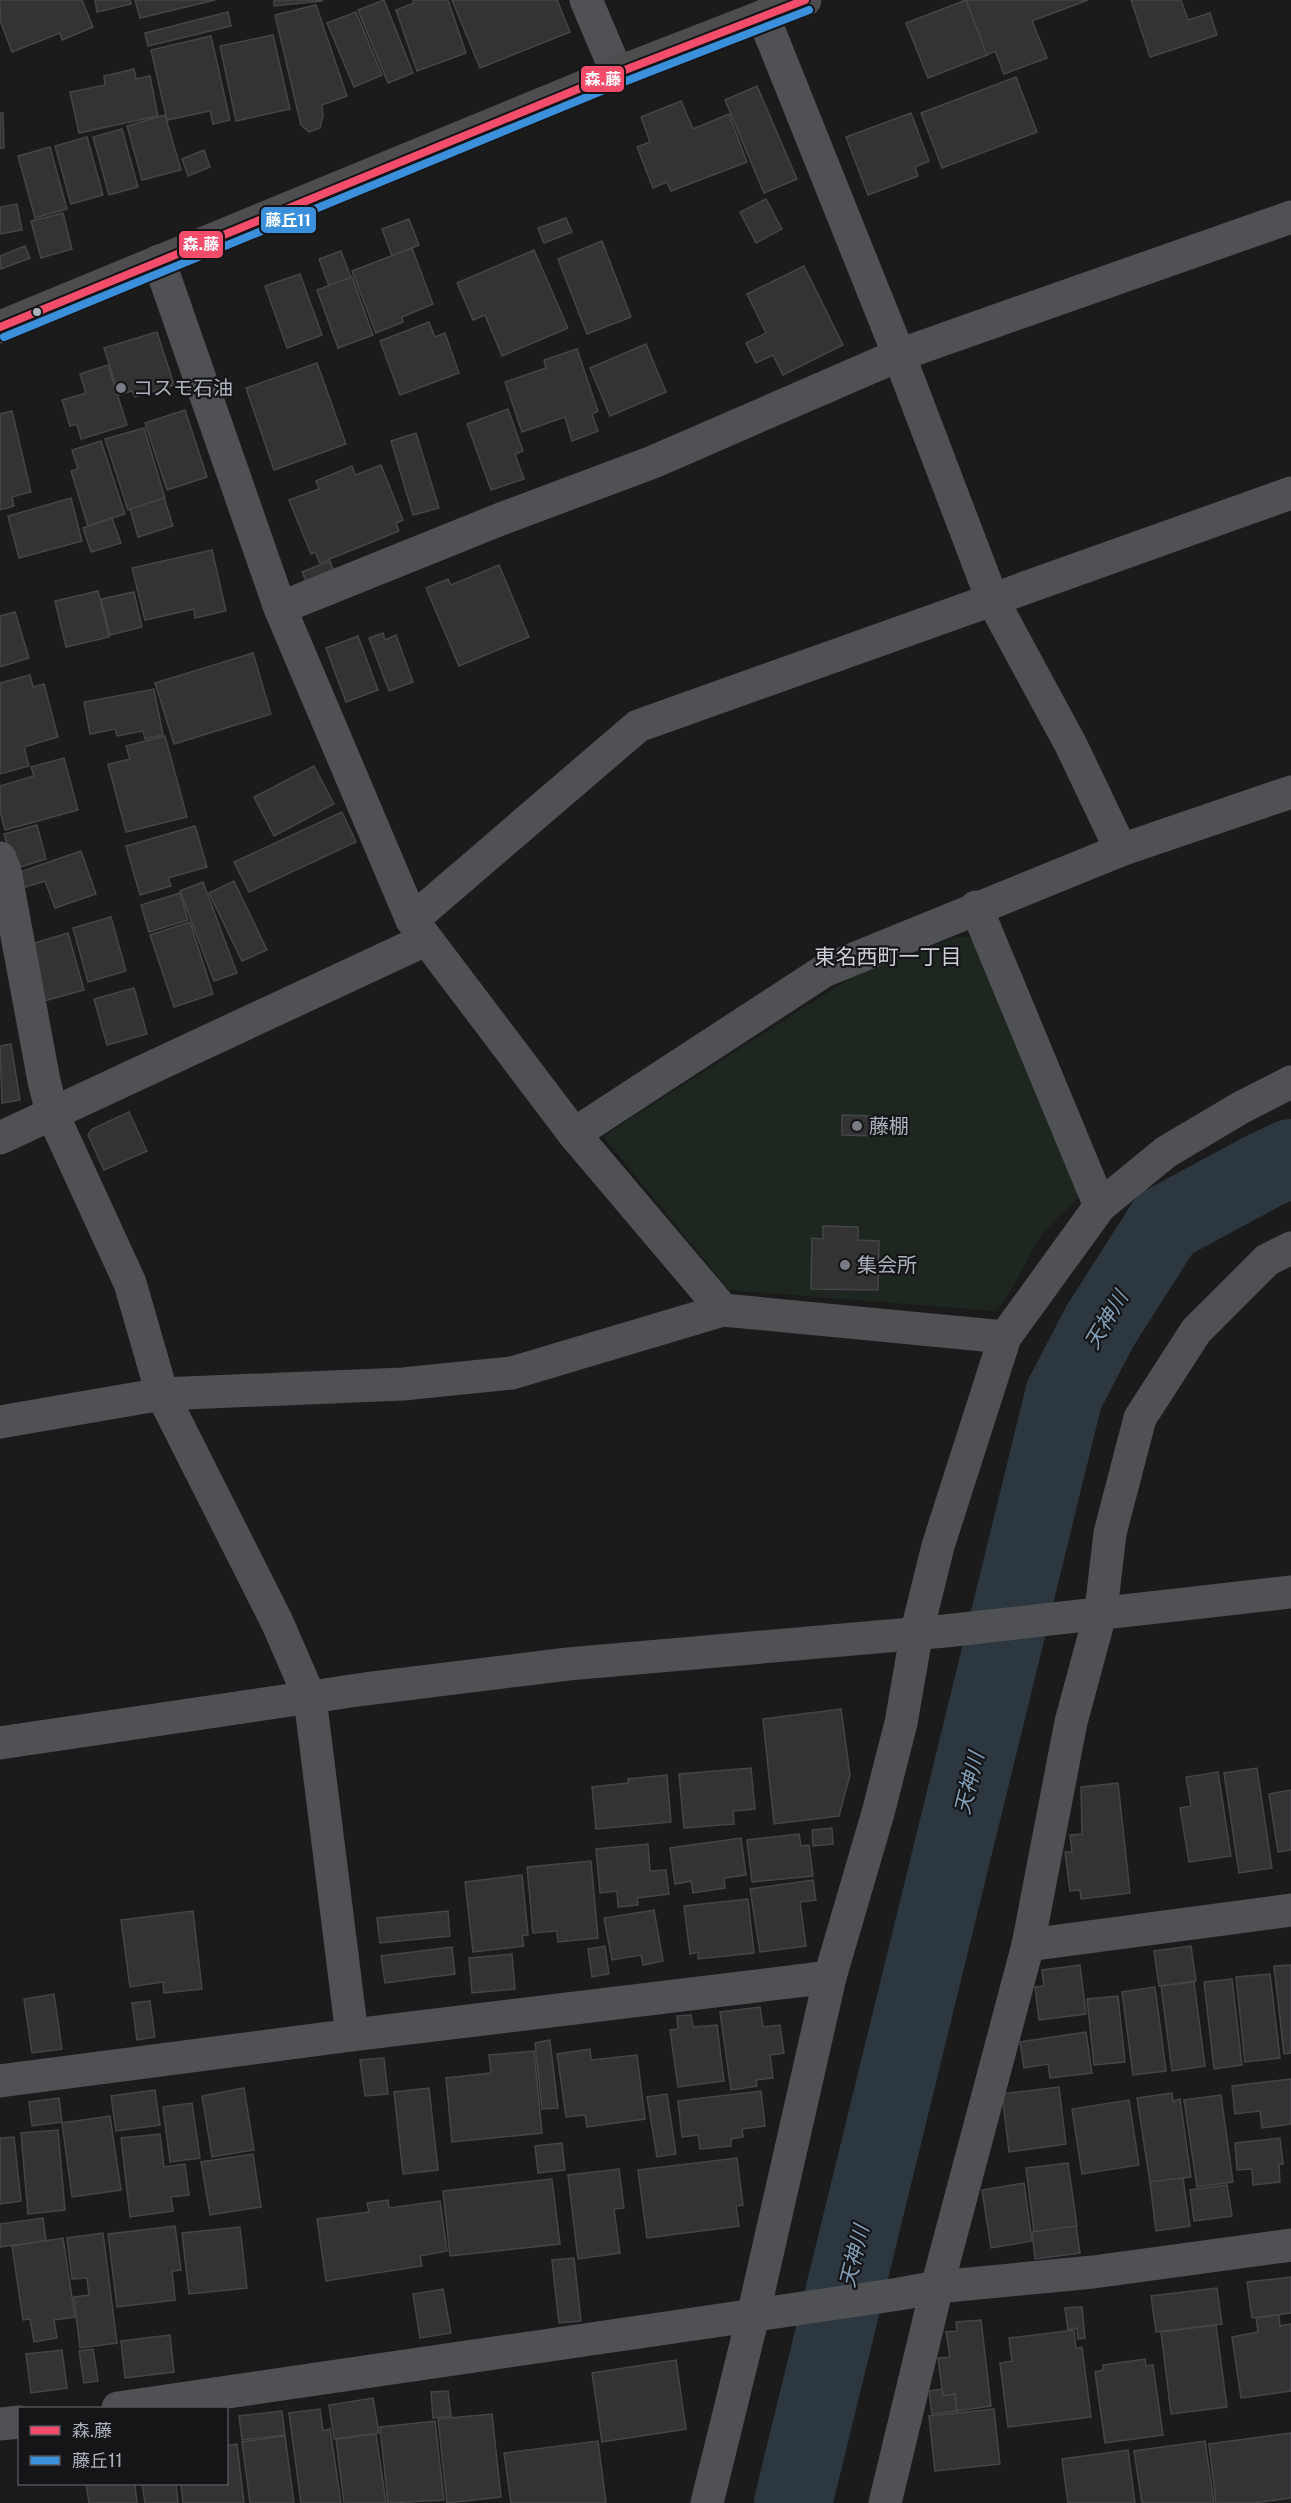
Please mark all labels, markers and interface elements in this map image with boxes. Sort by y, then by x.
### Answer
line badge: 森.藤 [580,65,625,93]
text: 森.藤 [585,70,621,89]
line badge: 藤丘11 [260,206,317,234]
text: 藤丘11 [265,211,311,230]
line badge: 森.藤 [178,230,224,259]
text: 森.藤 [183,235,219,254]
unlabelled marker [31,306,43,318]
place label: コスモ石油 [133,376,233,400]
marker: コスモ石油 [114,381,128,395]
district label: 東名西町一丁目 [815,944,962,969]
place label: 藤棚 [869,1114,909,1138]
marker: 藤棚 [850,1119,864,1133]
place label: 集会所 [857,1253,917,1277]
marker: 集会所 [838,1258,852,1272]
water label: 天神川 [1079,1285,1134,1353]
water label: 天神川 [949,1747,989,1817]
water label: 天神川 [834,2220,874,2290]
legend [18,2407,228,2485]
text: 森.藤 [72,2420,112,2441]
text: 藤丘11 [72,2450,123,2471]

